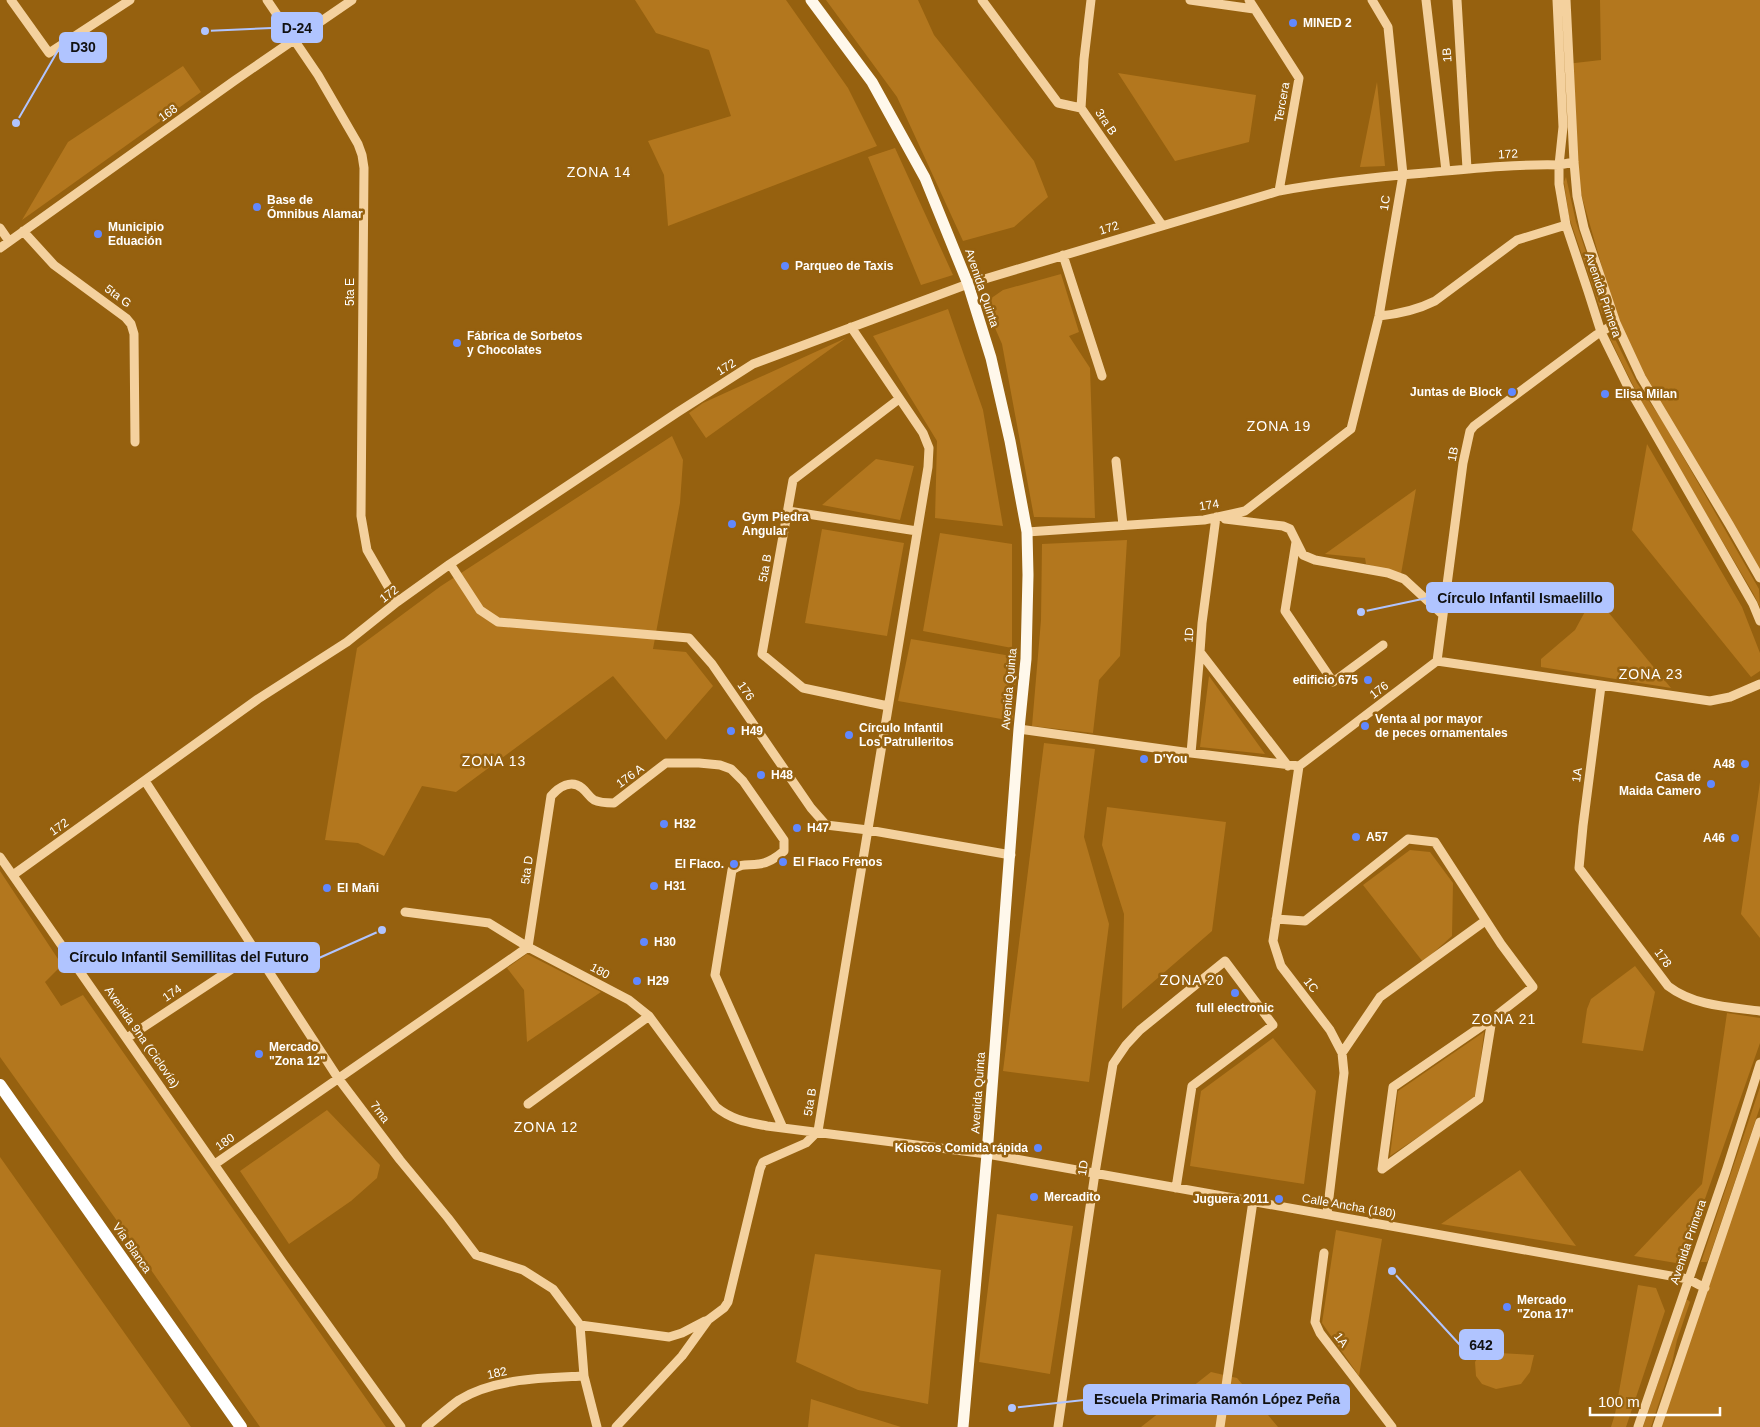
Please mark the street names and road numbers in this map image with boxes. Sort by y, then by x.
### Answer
street label: 1B [1440,47,1454,63]
street label: Tercera [1272,81,1292,123]
street label: 168 [156,101,180,125]
street label: 3ra B [1092,106,1120,138]
street label: 172 [1498,146,1519,162]
street label: 1C [1377,194,1393,212]
street label: 172 [1097,218,1121,238]
street label: Avenida Quinta [962,247,1002,329]
street label: Avenida Primera [1582,251,1624,339]
street label: 5ta E [343,278,357,306]
street label: 5ta G [102,282,134,310]
street label: 172 [714,356,738,378]
street label: 1B [1445,445,1461,463]
street label: 174 [1198,496,1220,513]
street label: 5ta B [756,553,774,583]
street label: 172 [377,582,401,606]
street label: 1D [1182,627,1196,643]
street label: Avenida Quinta [998,647,1020,730]
street label: 176 [1367,678,1391,702]
street label: 176 [735,679,758,703]
street label: 176 A [613,761,647,791]
street label: 1A [1569,767,1585,783]
street label: 172 [47,815,71,838]
street label: 5ta D [518,854,536,885]
street label: 178 [1651,946,1675,970]
street label: 180 [588,960,612,982]
street label: 1C [1301,975,1321,996]
street label: 174 [160,981,184,1004]
street label: Avenida 9na (Ciclovía) [102,984,182,1090]
street label: Avenida Quinta [968,1051,988,1134]
street label: 5ta B [801,1087,819,1117]
street label: 7ma [367,1098,393,1126]
street label: 180 [213,1130,237,1153]
street label: 1D [1075,1159,1091,1177]
street label: Calle Ancha (180) [1301,1191,1397,1221]
street label: Avenida Primera [1667,1198,1709,1286]
street label: Vía Blanca [110,1220,155,1276]
street label: 1A [1331,1330,1351,1350]
street label: 182 [486,1364,509,1382]

